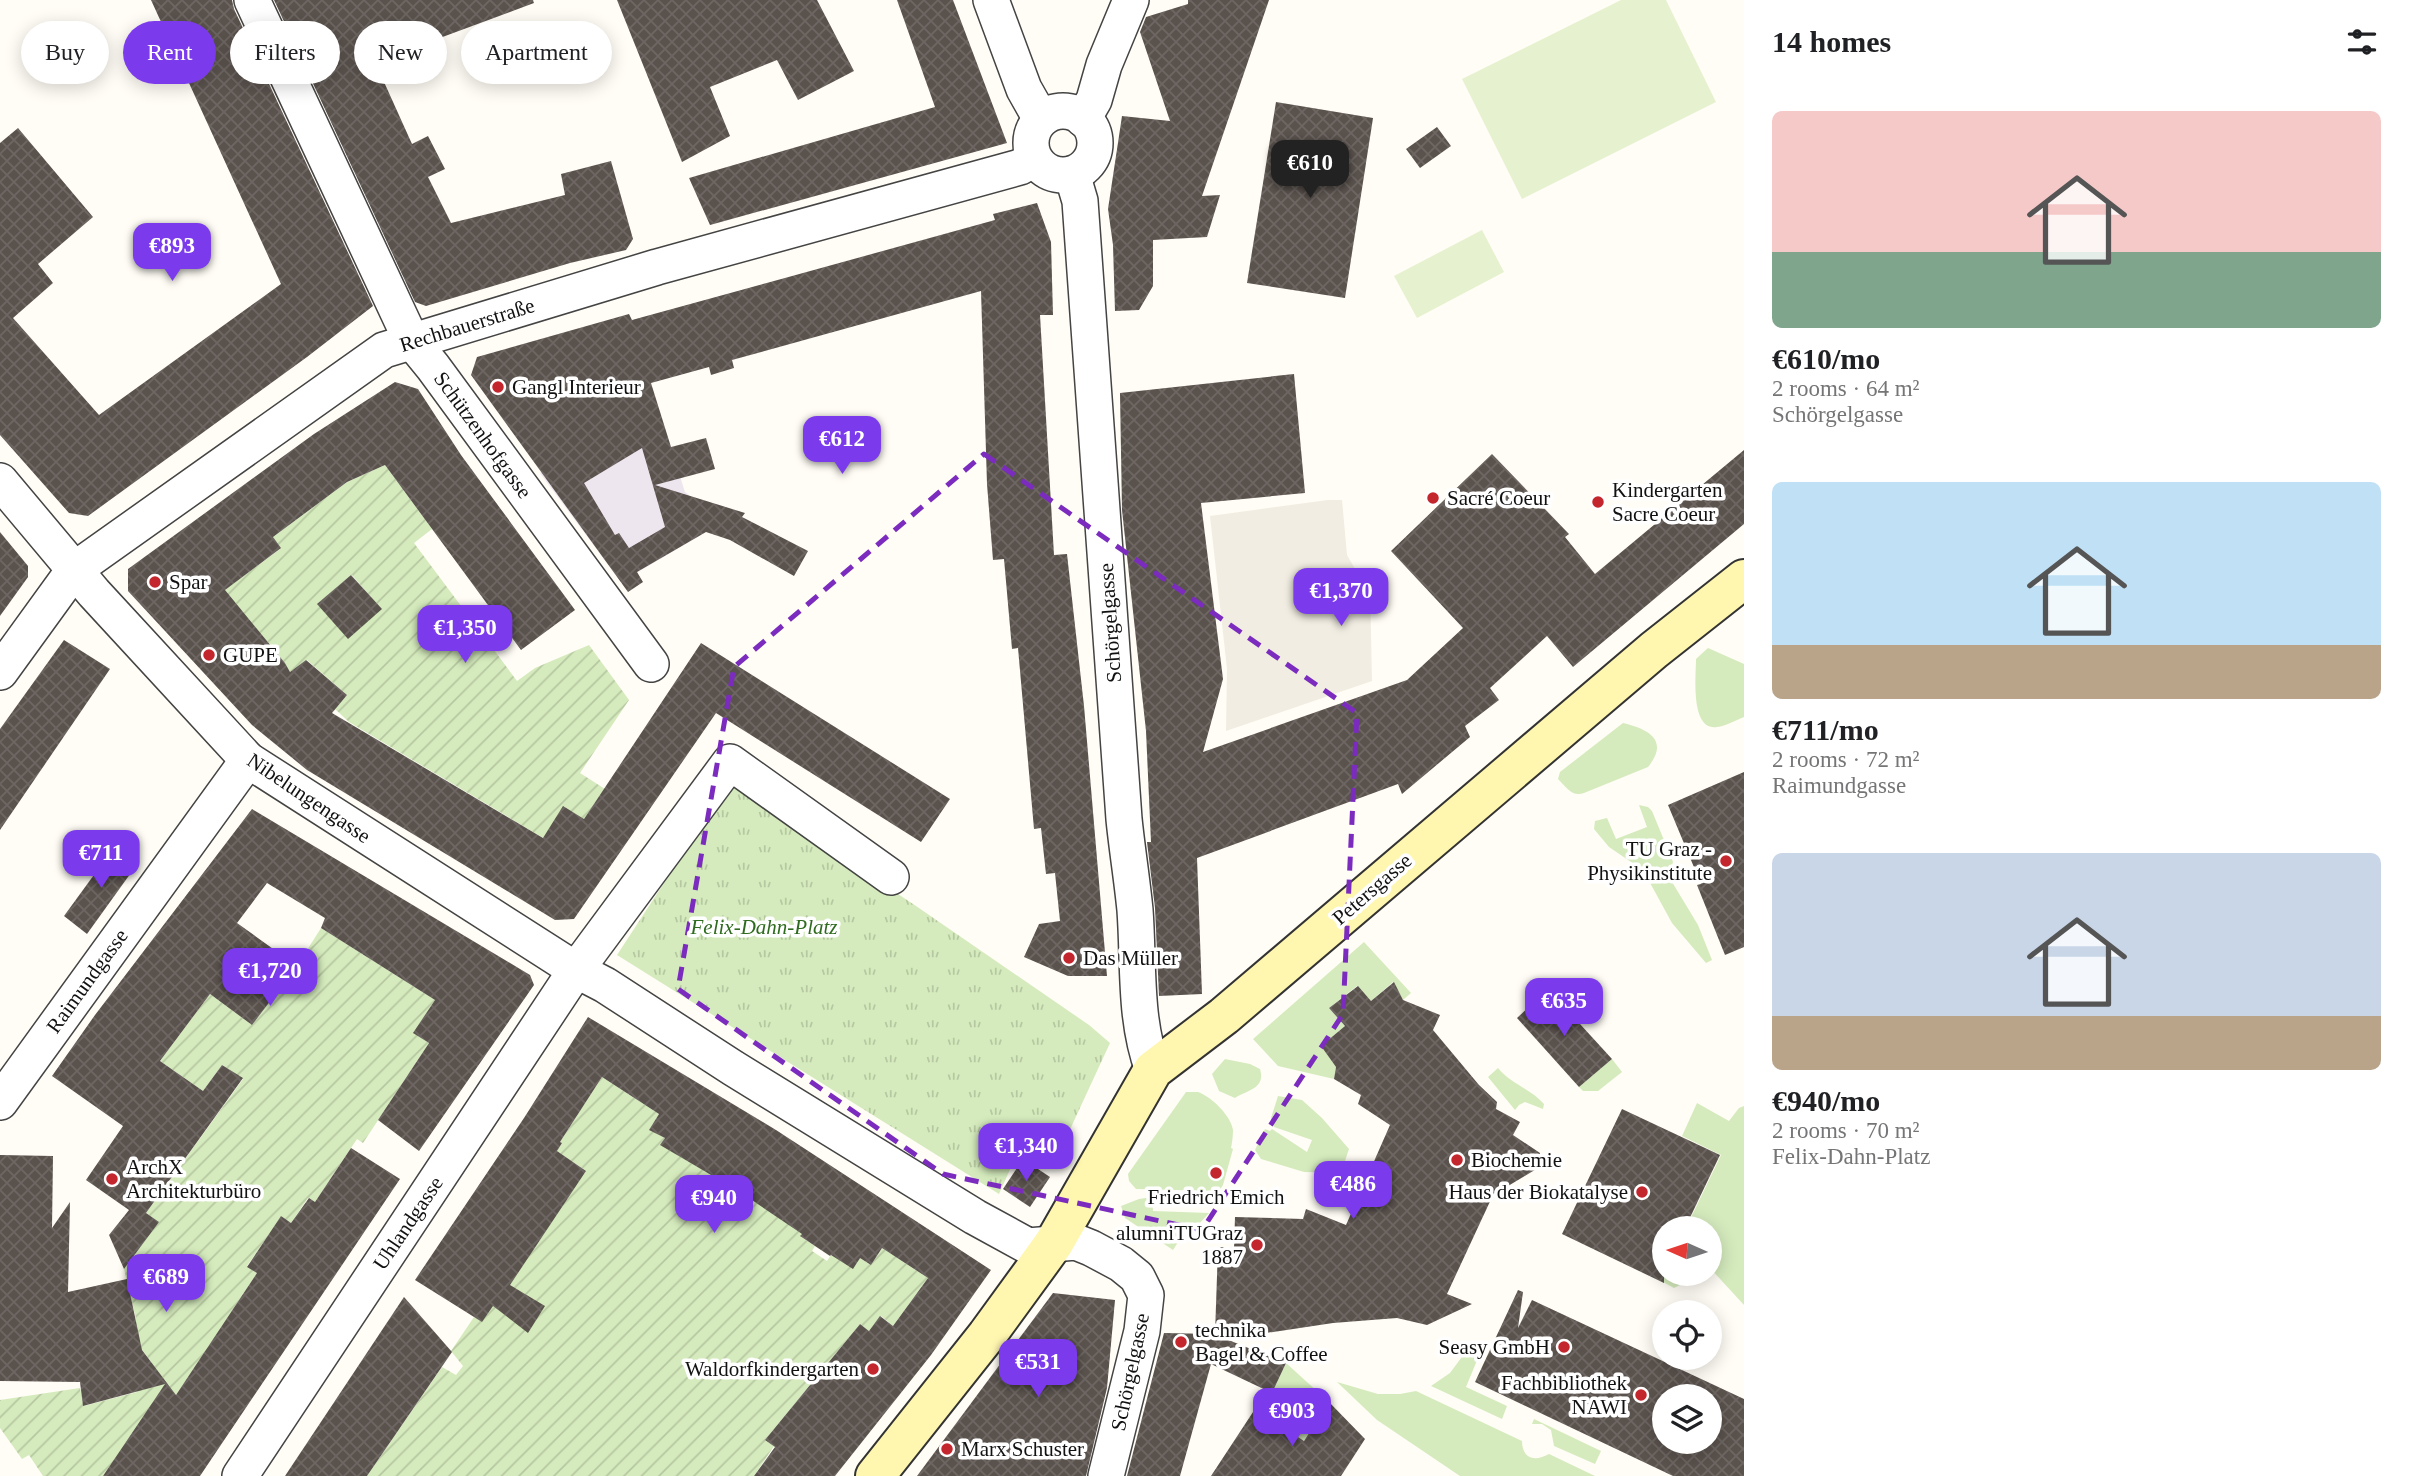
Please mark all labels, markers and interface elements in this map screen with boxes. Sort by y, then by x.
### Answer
chip: Buy [21,21,109,84]
chip: Rent [123,21,216,84]
chip: Filters [230,21,340,84]
chip: New [354,21,447,84]
chip: Apartment [461,21,612,84]
icon: filters [2343,23,2381,61]
text: 14 homes [1772,25,1891,58]
pin: €610 [1269,140,1351,200]
text: €610 [1287,150,1333,175]
icon: home [2014,157,2140,283]
pin: €893 [131,224,213,283]
text: €893 [149,233,195,258]
street label: Rechbauerstraße [397,293,537,357]
text: €610/mo [1772,342,1880,375]
street label: Schützenhofgasse [429,367,537,503]
place label: Gangl Interieur [512,375,641,399]
text: 2 rooms · 64 m² [1772,376,1919,401]
marker: Gangl Interieur [490,379,506,395]
text: Schörgelgasse [1772,402,1903,427]
pin: €612 [801,416,883,476]
text: €612 [819,426,865,451]
place label: Kindergarten Sacre Coeur [1612,478,1723,526]
place label: Sacré Coeur [1447,486,1550,510]
marker: Sacré Coeur [1425,490,1441,506]
marker: Kindergarten Sacre Coeur [1590,494,1606,510]
icon: home [2014,528,2140,654]
street label: Schörgelgasse [1094,562,1126,684]
pin: €1,370 [1284,568,1398,628]
place label: Spar [169,570,208,594]
marker: Spar [147,574,163,590]
text: €1,370 [1309,578,1373,603]
pin: €1,350 [408,606,522,665]
text: €1,350 [433,615,497,640]
place label: GUPE [223,643,278,667]
marker: GUPE [201,647,217,663]
text: €711/mo [1772,713,1879,746]
text: 2 rooms · 72 m² [1772,747,1919,772]
street label: Nibelungengasse [243,748,375,848]
text: Raimundgasse [1772,773,1906,798]
pin: €711 [60,830,142,890]
place label: TU Graz - Physikinstitute [1587,837,1712,885]
text: €711 [79,840,123,865]
street label: Petersgasse [1328,848,1416,930]
marker: TU Graz - Physikinstitute [1718,853,1734,869]
icon: home [2014,899,2140,1025]
park label: Felix-Dahn-Platz [690,915,837,939]
street label: Raimundgasse [41,924,133,1038]
place label: Das Müller [1083,946,1178,970]
pin: €1,720 [213,948,327,1008]
marker: Das Müller [1061,950,1077,966]
text: €1,720 [238,958,302,983]
pin: €635 [1523,978,1605,1038]
text: €635 [1541,988,1587,1013]
text: €940/mo [1772,1084,1880,1117]
text: 2 rooms · 70 m² [1772,1118,1919,1143]
pin: €1,340 [969,1124,1083,1183]
text: €1,340 [994,1133,1058,1158]
text: Felix-Dahn-Platz [1772,1144,1930,1169]
place label: Biochemie [1471,1148,1562,1172]
marker: Biochemie [1449,1152,1465,1168]
place label: ArchX Architekturbüro [126,1155,261,1203]
pin: €486 [1312,1162,1394,1221]
marker: Friedrich Emich [1208,1165,1224,1181]
marker: ArchX Architekturbüro [104,1171,120,1187]
text: €486 [1330,1171,1376,1196]
street label: Uhlandgasse [368,1172,448,1274]
pin: €940 [673,1176,755,1235]
place label: Haus der Biokatalyse [1448,1180,1628,1204]
marker: Haus der Biokatalyse [1634,1184,1650,1200]
text: €940 [691,1185,737,1210]
place label: Friedrich Emich [1147,1185,1285,1209]
north arrow [1652,1216,1722,1286]
map controls [1652,1216,1722,1454]
place label: alumniTUGraz 1887 [1116,1221,1243,1269]
marker: alumniTUGraz 1887 [1249,1237,1265,1253]
pin: €689 [125,1254,207,1314]
text: €689 [143,1264,189,1289]
button: locate [1652,1300,1722,1370]
street label: Schörgelgasse [1106,1311,1154,1433]
place label: technika Bagel & Coffee [1195,1318,1328,1366]
marker: technika Bagel & Coffee [1173,1334,1189,1350]
place label: Seasy GmbH [1439,1335,1550,1359]
marker: Seasy GmbH [1556,1339,1572,1355]
pin: €531 [997,1340,1079,1399]
text: €531 [1015,1349,1061,1374]
place label: Waldorfkindergarten [685,1357,859,1381]
marker: Waldorfkindergarten [865,1361,881,1377]
place label: Fachbibliothek NAWI [1501,1371,1627,1419]
button: layers [1652,1384,1722,1454]
marker: Fachbibliothek NAWI [1633,1387,1649,1403]
pin: €903 [1251,1388,1333,1448]
text: €903 [1269,1398,1315,1423]
place label: Marx Schuster [961,1437,1084,1461]
marker: Marx Schuster [939,1441,955,1457]

